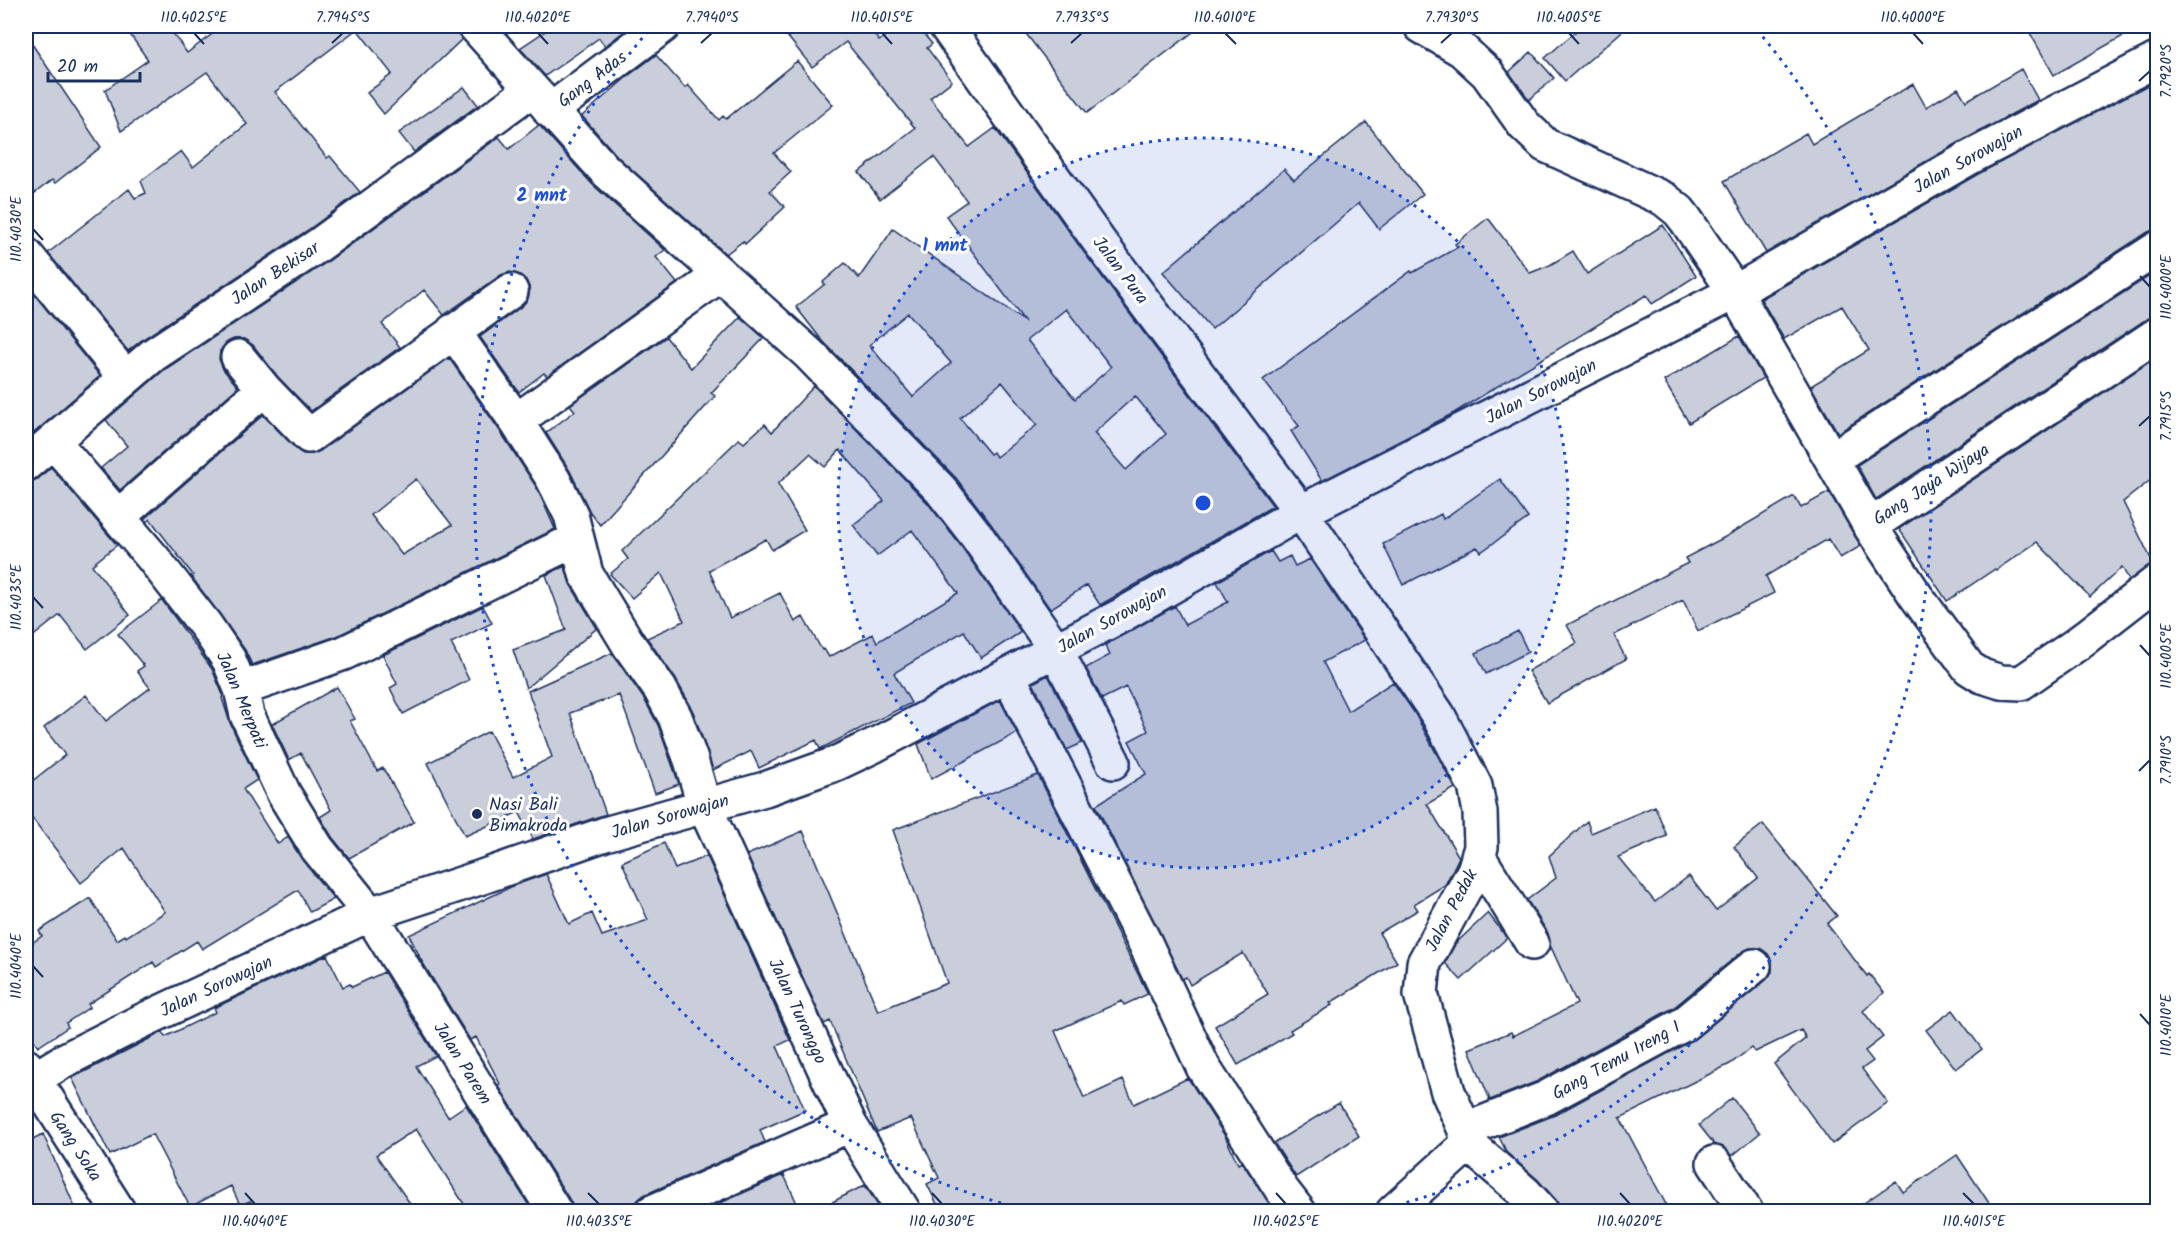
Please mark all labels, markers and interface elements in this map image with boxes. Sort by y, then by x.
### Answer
text: 110.4025°E [161,6,229,30]
text: 7.7945°S [316,6,370,30]
text: 110.4020°E [505,6,572,30]
text: 7.7940°S [685,6,739,30]
text: 110.4015°E [851,6,915,30]
text: 7.7935°S [1055,6,1109,30]
text: 110.4010°E [1194,6,1257,30]
text: 7.7930°S [1425,6,1479,30]
text: 110.4005°E [1536,6,1603,30]
text: 110.4000°E [1880,6,1947,30]
street label: Gang Adas [552,44,634,116]
text: 7.7920°S [2155,44,2179,98]
scale bar [48,45,140,83]
text: 20 m [57,53,98,82]
street label: Jalan Sorowajan [1909,118,2029,202]
text: 2 mnt [517,182,568,211]
text: 110.4030°E [5,195,29,262]
street label: Jalan Pura [1084,230,1155,311]
text: 1 mnt [922,232,968,261]
street label: Jalan Bekisar [226,234,327,314]
text: 110.4000°E [2155,253,2179,320]
street label: Jalan Sorowajan [1481,352,1602,433]
text: 7.7915°S [2155,391,2179,441]
street label: Gang Jaya Wijaya [1868,437,1996,534]
centre of rings [1193,493,1213,513]
text: 110.4035°E [5,562,29,630]
street label: Jalan Sorowajan [1053,578,1173,662]
text: 110.4005°E [2155,622,2179,689]
street label: Jalan Merpati [207,647,274,754]
text: 7.7910°S [2155,735,2179,785]
street label: Jalan Sorowajan [608,787,733,848]
place label: Nasi Bali Bimakroda [489,791,568,841]
marker: Nasi Bali Bimakroda [470,807,484,821]
street label: Jalan Pedak [1418,864,1487,957]
text: 110.4040°E [5,932,29,999]
street label: Jalan Sorowajan [155,949,278,1026]
street label: Jalan Turonggo [759,954,834,1069]
text: 110.4010°E [2155,993,2179,1056]
street label: Gang Temu Ireng I [1547,1014,1686,1109]
street label: Jalan Parem [425,1017,499,1111]
street label: Gang Soka [41,1106,109,1188]
text: 110.4040°E [222,1210,289,1234]
text: 110.4035°E [566,1210,634,1234]
text: 110.4030°E [909,1210,976,1234]
text: 110.4025°E [1253,1210,1321,1234]
text: 110.4020°E [1597,1210,1664,1234]
text: 110.4015°E [1943,1210,2007,1234]

